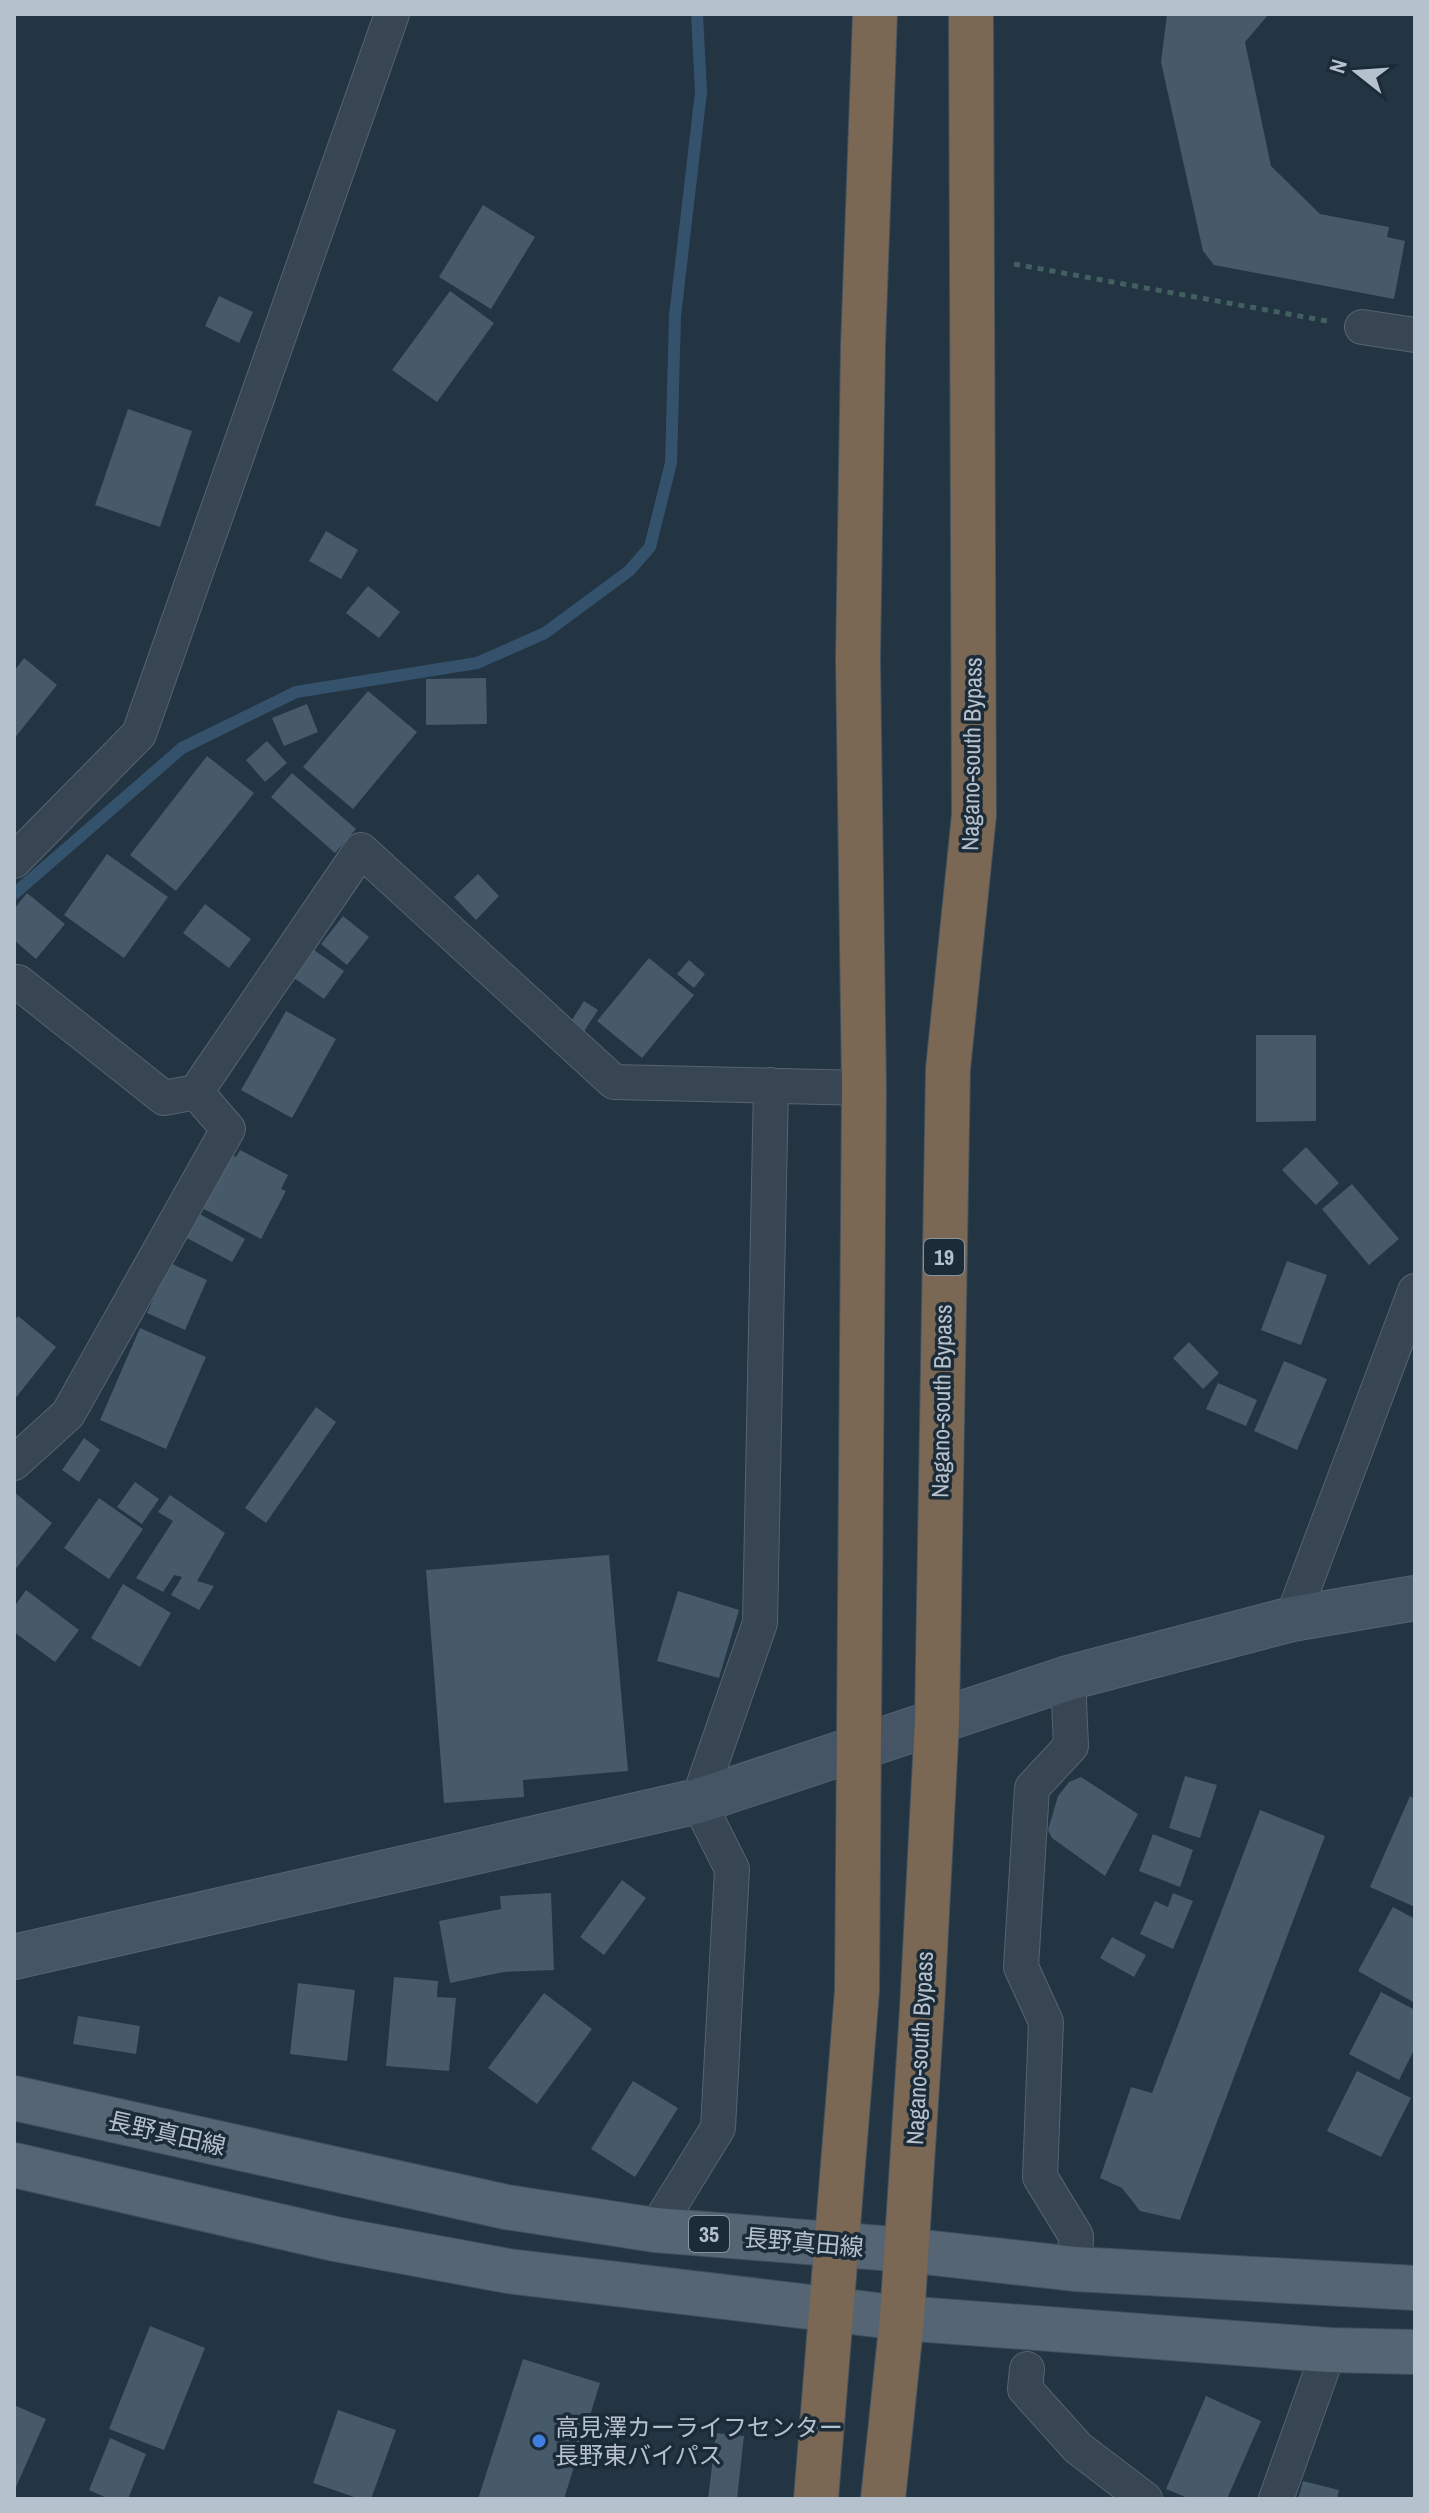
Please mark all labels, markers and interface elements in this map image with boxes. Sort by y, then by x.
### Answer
north arrow [1317,32,1397,112]
text: N [1322,56,1354,77]
street label: Nagano-south Bypass [953,657,989,851]
road number: 19 [924,1239,964,1275]
street label: Nagano-south Bypass [923,1304,959,1498]
street label: Nagano-south Bypass [898,1950,940,2146]
street label: 長野真田線 [105,2104,229,2162]
road number: 35 [689,2216,729,2252]
street label: 長野真田線 [743,2221,865,2263]
place label: 高見澤カーライフセンター 長野東バイパス [555,2411,843,2471]
marker: 高見澤カーライフセンター 長野東バイパス [530,2432,548,2450]

